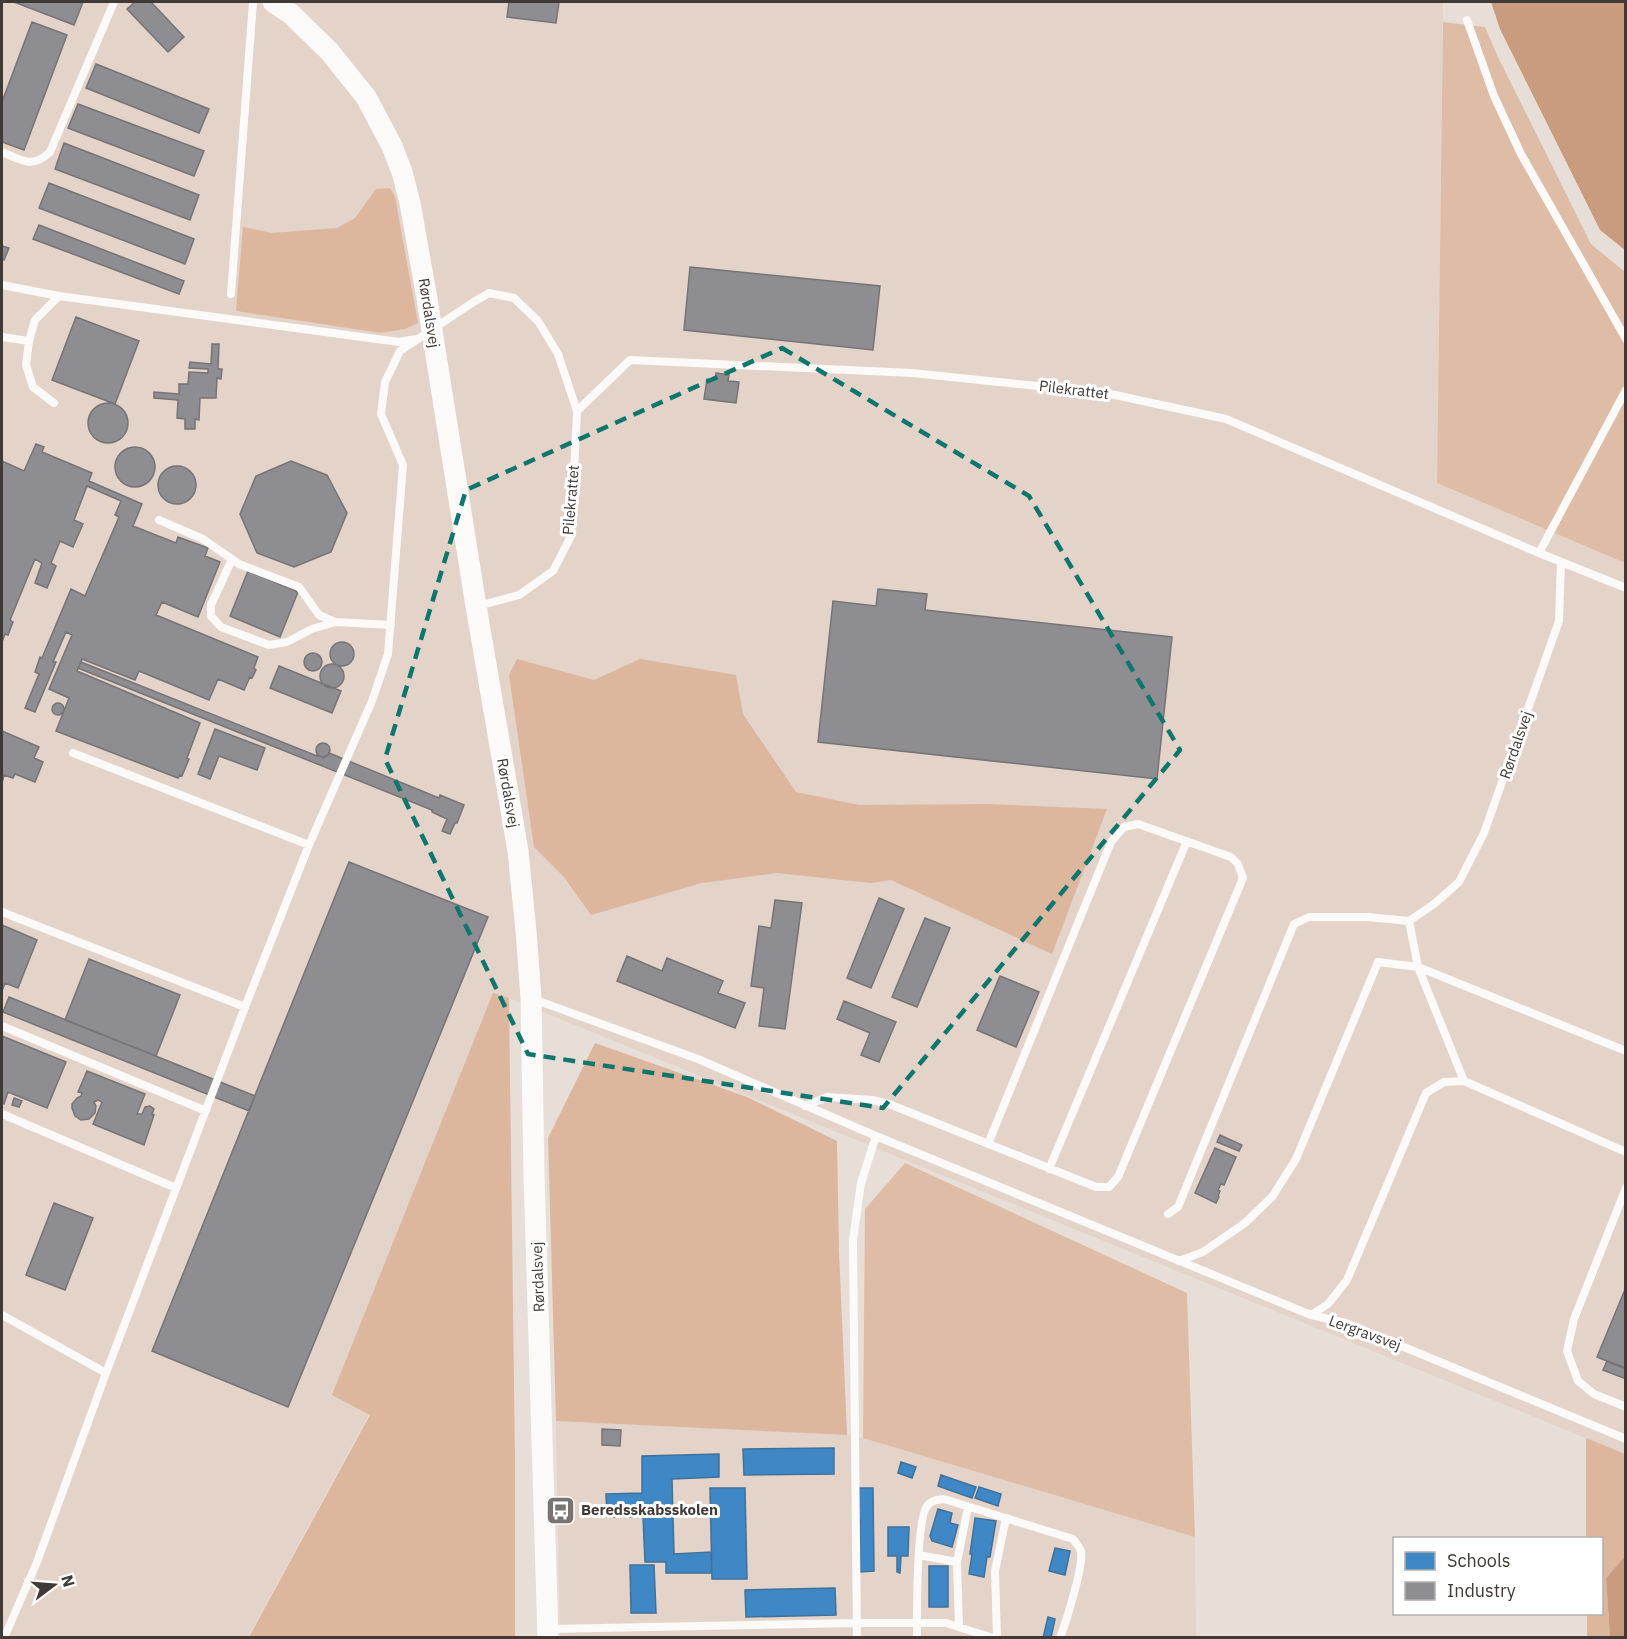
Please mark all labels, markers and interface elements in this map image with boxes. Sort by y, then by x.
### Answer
street label: Rørdalsvej [415,277,444,349]
street label: Pilekrattet [1038,376,1110,403]
street label: Pilekrattet [558,464,583,536]
street label: Rørdalsvej [1495,708,1536,781]
street label: Rørdalsvej [493,757,524,829]
street label: Rørdalsvej [527,1241,548,1313]
street label: Lergravsvej [1326,1311,1404,1354]
bus stop icon: Beredsskabsskolen [544,1494,576,1526]
place label: Beredsskabsskolen [581,1500,718,1519]
legend [1393,1537,1603,1615]
text: Schools [1447,1549,1511,1572]
north arrow [24,1555,84,1615]
text: N [57,1573,80,1589]
text: Industry [1447,1579,1516,1602]

